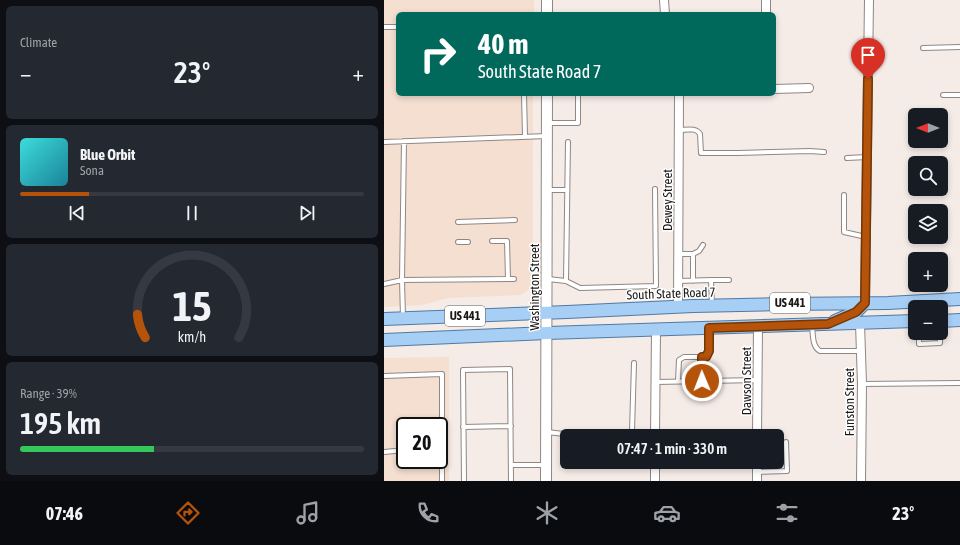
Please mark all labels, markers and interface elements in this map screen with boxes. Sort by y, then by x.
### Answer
icon: right [412,28,464,80]
text: 40 m [478,28,528,60]
text: Climate [20,35,57,50]
pin [851,38,885,79]
icon: arrive [857,44,879,66]
text: 23° [174,55,210,89]
text: − [20,60,31,86]
text: + [353,60,364,86]
text: South State Road 7 [478,61,601,82]
north arrow [908,108,948,148]
map controls [908,108,948,340]
text: Blue Orbit [80,146,135,163]
button: search [908,156,948,196]
text: Sona [80,163,104,178]
street label: Dewey Street [660,169,675,231]
icon: previous [66,202,88,224]
icon: pause [181,202,203,224]
icon: next [296,202,318,224]
button: layers [908,204,948,244]
street label: Washington Street [527,243,542,331]
button: + [908,252,948,292]
text: 15 [172,282,212,330]
street label: South State Road 7 [626,284,716,303]
road number: US 441 [770,293,810,313]
button: − [908,300,948,340]
road number: US 441 [445,306,485,326]
text: km/h [178,328,206,344]
street label: Dawson Street [739,347,754,415]
position arrow [681,360,723,402]
street label: Funston Street [842,367,857,436]
text: Range · 39% [20,386,77,401]
text: 195 km [20,406,101,440]
speed limit sign: 20 [396,417,448,469]
text: 07:47 · 1 min · 330 m [617,440,727,457]
icon: directions [174,499,202,527]
icon: music [294,499,322,527]
icon: phone [414,499,442,527]
icon: climate [533,499,561,527]
icon: car [653,499,681,527]
icon: filters [773,499,801,527]
text: 07:46 [46,503,83,524]
text: 23° [892,503,914,524]

